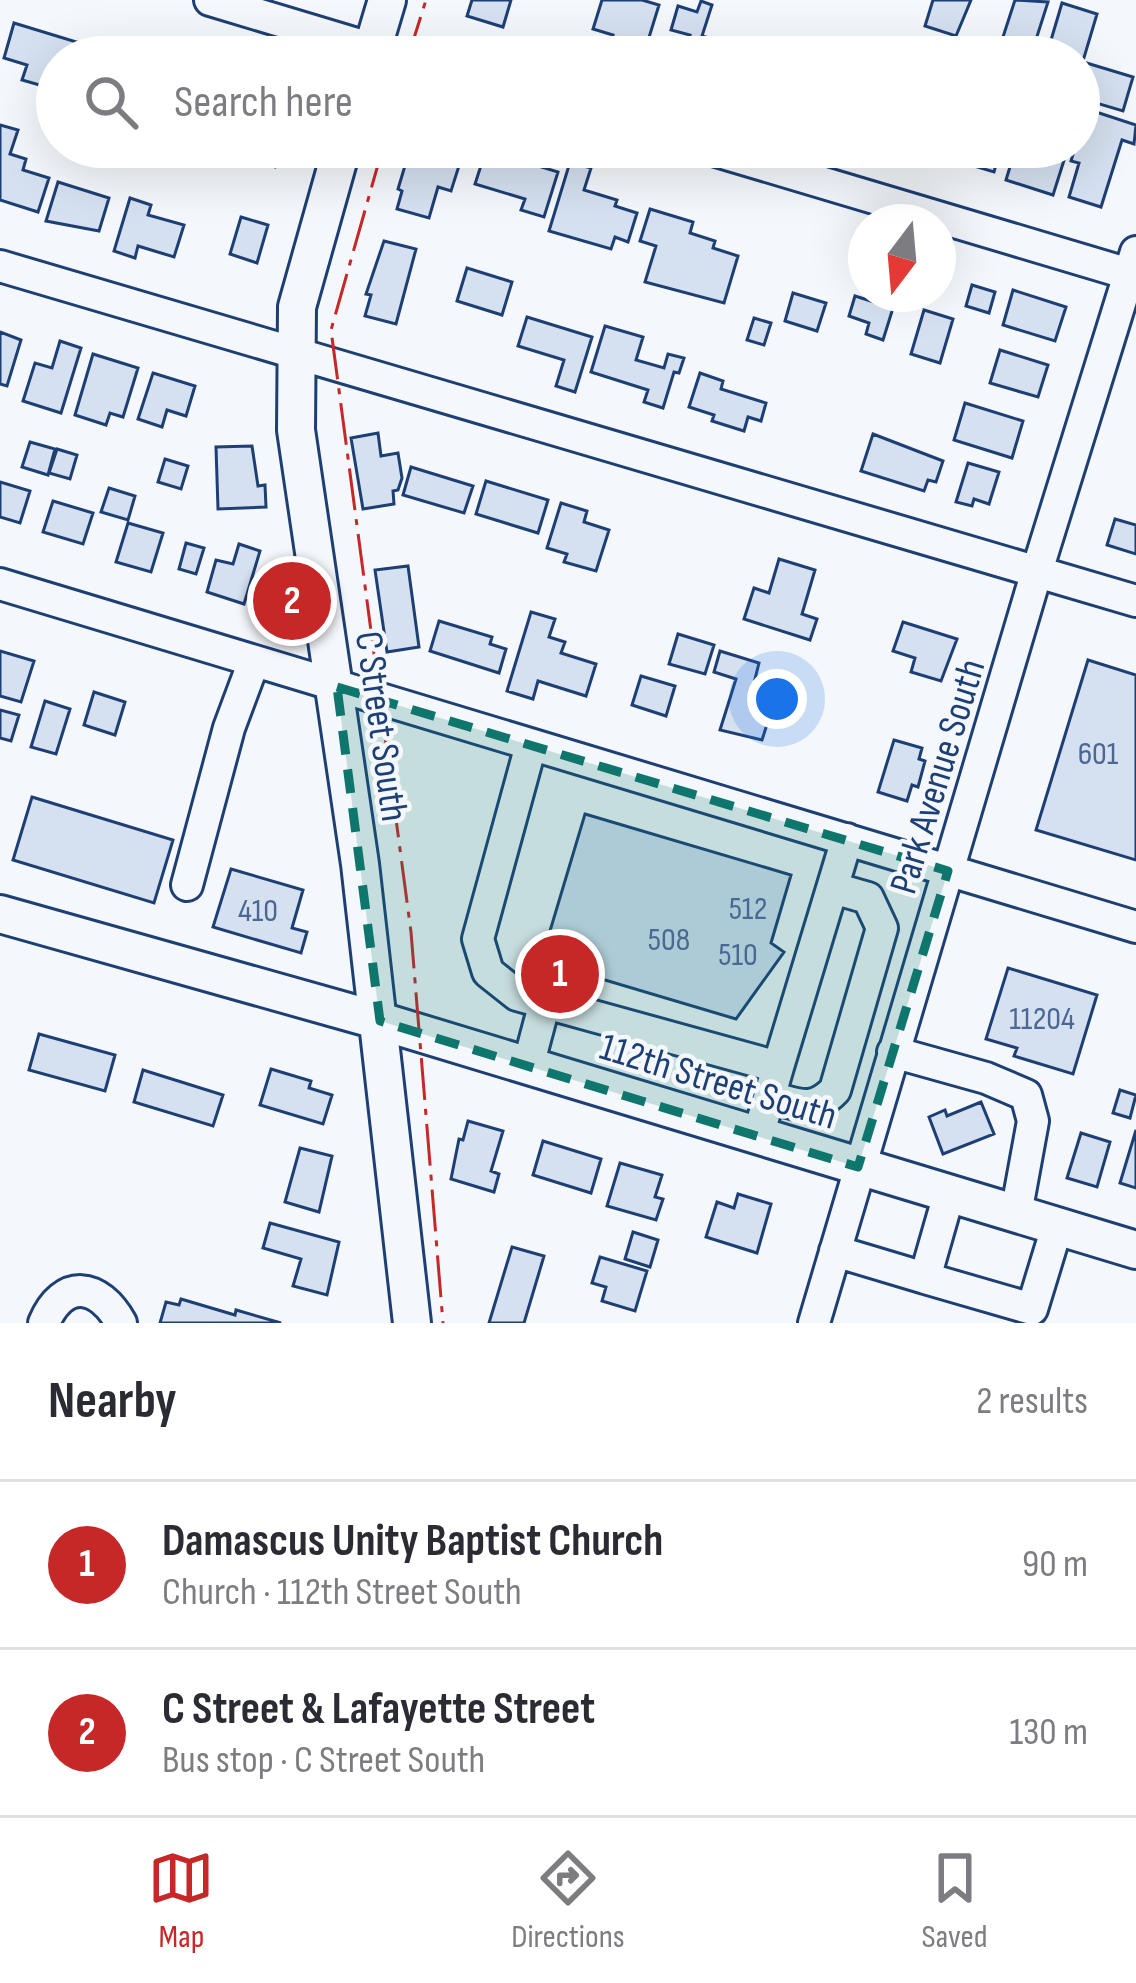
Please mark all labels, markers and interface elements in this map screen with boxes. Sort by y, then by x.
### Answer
search box [36,36,1100,168]
icon: search [78,69,144,135]
text: Search here [174,75,353,130]
north arrow [848,204,956,312]
pin: 2 [253,556,331,646]
street label: C Street South [344,628,417,824]
street label: Park Avenue South [880,654,996,900]
your location [747,669,807,729]
house number: 601 [1078,734,1119,774]
house number: 512 [729,889,767,929]
house number: 410 [238,891,278,931]
house number: 508 [648,920,690,960]
pin: 1 [521,929,599,1019]
house number: 510 [718,935,758,975]
house number: 11204 [1009,999,1075,1039]
street label: 112th Street South [594,1024,842,1141]
text: Nearby [48,1371,177,1432]
text: 2 results [976,1378,1088,1425]
text: Damascus Unity Baptist Church [162,1514,663,1569]
text: 1 [79,1541,95,1588]
text: 90 m [1022,1541,1088,1588]
text: Church · 112th Street South [162,1569,522,1616]
text: C Street & Lafayette Street [162,1682,595,1737]
text: 2 [78,1709,96,1756]
text: 130 m [1009,1709,1088,1756]
text: Bus stop · C Street South [162,1737,485,1784]
tab: Map [148,1845,214,1957]
tab: Directions [511,1845,625,1957]
tab: Saved [921,1845,988,1957]

